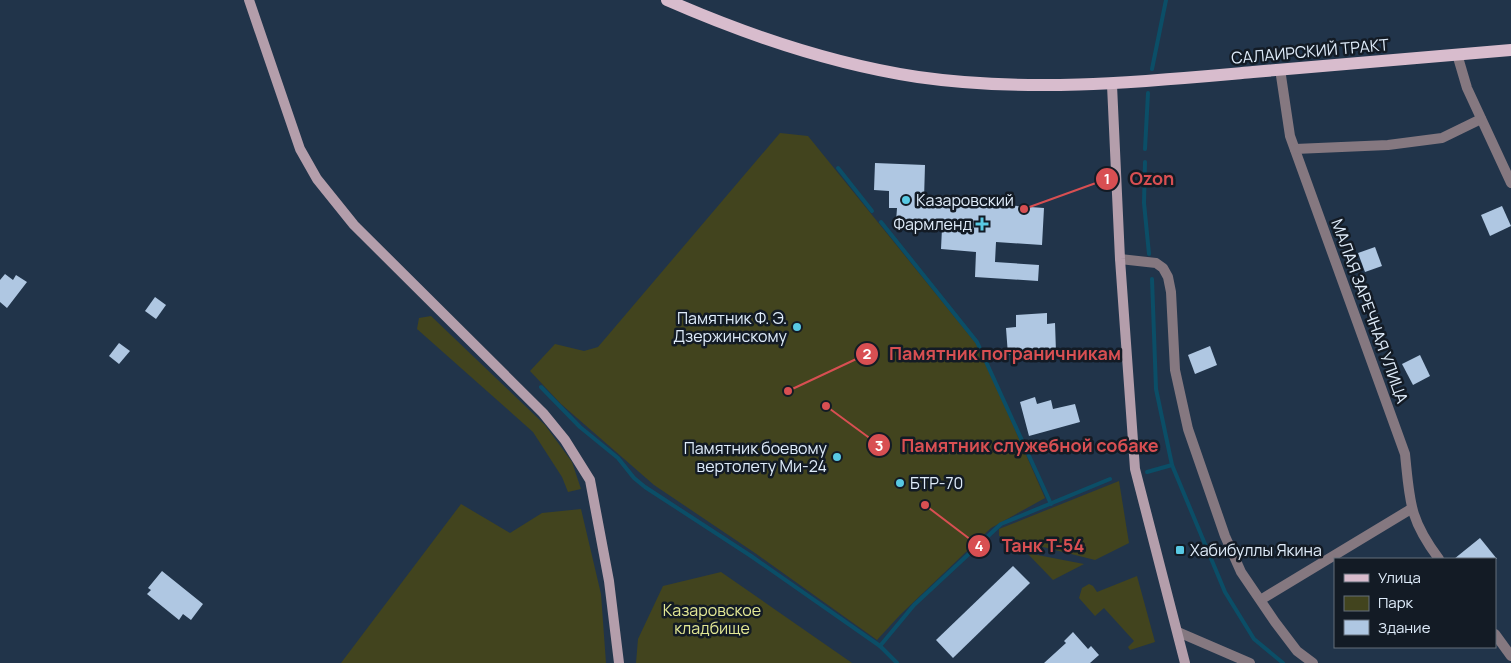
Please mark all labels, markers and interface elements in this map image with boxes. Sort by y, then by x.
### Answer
street label: САЛАИРСКИЙ ТРАКТ [1230,33,1390,69]
callout: Ozon [1095,162,1184,195]
text: Ozon [1130,166,1174,190]
text: 1 [1104,168,1110,189]
place label: Казаровский [916,189,1014,211]
marker: Казаровский [900,194,912,206]
place label: Фармленд [894,213,972,235]
street label: МАЛАЯ ЗАРЕЧНАЯ УЛИЦА [1326,216,1414,406]
marker: Фармленд [976,218,988,230]
place label: Памятник Ф. Э. Дзержинскому [673,307,788,347]
marker: Памятник Ф. Э. Дзержинскому [791,321,803,333]
callout: Памятник пограничникам [854,337,1131,370]
text: Памятник пограничникам [889,341,1121,365]
text: 2 [863,343,872,364]
callout: Памятник служебной собаке [866,429,1169,462]
text: Памятник служебной собаке [901,433,1159,457]
text: 3 [875,435,883,456]
place label: Памятник боевому вертолету Ми-24 [684,437,828,477]
marker: Памятник боевому вертолету Ми-24 [831,451,843,463]
place label: БТР-70 [910,472,963,494]
marker: БТР-70 [894,477,906,489]
callout: Танк Т-54 [966,530,1094,563]
text: Танк Т-54 [1002,533,1084,557]
text: 4 [974,535,984,556]
place label: Хабибуллы Якина [1190,539,1322,561]
marker: Хабибуллы Якина [1174,544,1186,556]
legend [1334,558,1496,648]
text: Улица [1378,567,1421,588]
text: Парк [1378,592,1414,613]
park label: Казаровское кладбище [663,599,761,639]
text: Здание [1378,617,1431,638]

